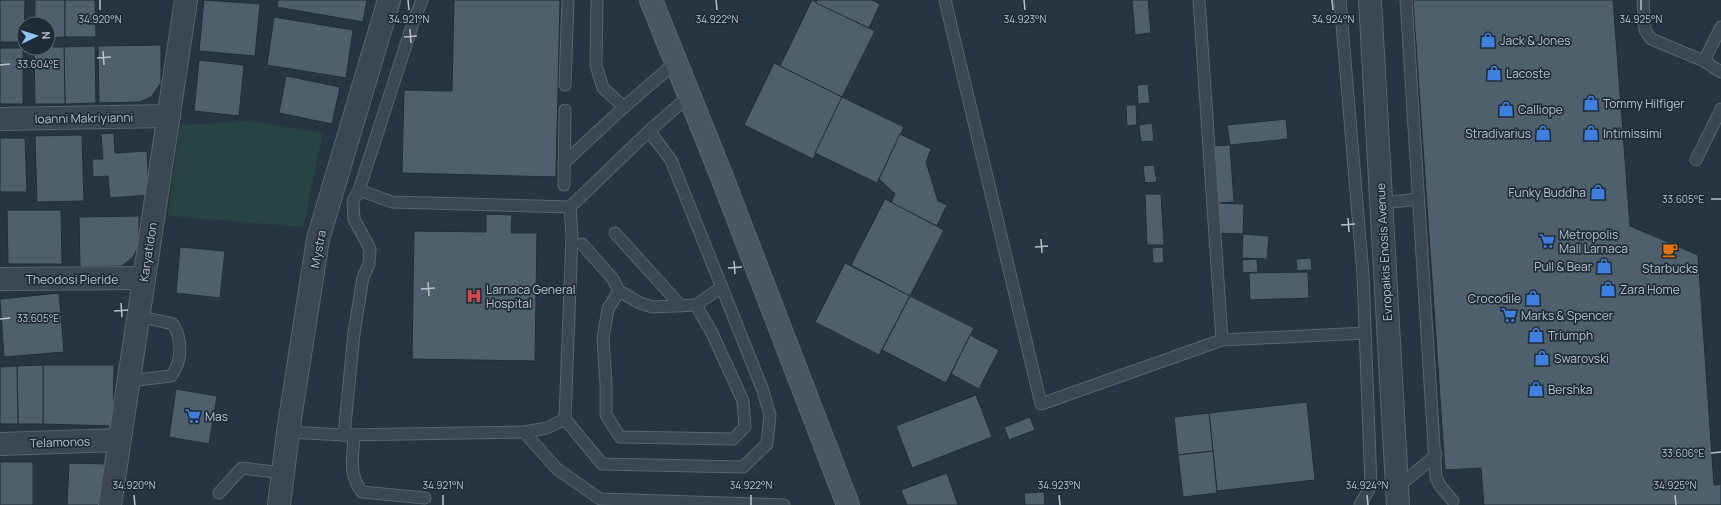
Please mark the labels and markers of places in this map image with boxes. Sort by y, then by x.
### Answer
shop icon: Jack & Jones [1479,31,1497,49]
place label: Jack & Jones [1500,32,1571,49]
shop icon: Lacoste [1485,64,1503,82]
place label: Lacoste [1506,65,1550,82]
shop icon: Tommy Hilfiger [1582,94,1600,112]
place label: Tommy Hilfiger [1603,95,1685,112]
shop icon: Calliope [1497,100,1515,118]
place label: Calliope [1518,101,1563,118]
shop icon: Stradivarius [1534,124,1552,142]
shop icon: Intimissimi [1582,124,1600,142]
place label: Stradivarius [1465,125,1531,142]
place label: Intimissimi [1603,125,1662,142]
shop icon: Funky Buddha [1589,183,1607,201]
place label: Funky Buddha [1509,184,1586,201]
place label: Metropolis Mall Larnaca [1559,226,1628,257]
supermarket icon: Metropolis Mall Larnaca [1538,232,1556,250]
cafe icon: Starbucks [1661,241,1679,259]
shop icon: Pull & Bear [1595,257,1613,275]
place label: Pull & Bear [1534,258,1593,275]
place label: Starbucks [1642,260,1698,277]
shop icon: Zara Home [1599,280,1617,298]
place label: Larnaca General Hospital [486,281,576,312]
place label: Zara Home [1620,281,1680,298]
hospital icon: Larnaca General Hospital [465,287,483,305]
shop icon: Crocodile [1524,289,1542,307]
place label: Crocodile [1468,290,1521,307]
supermarket icon: Marks & Spencer [1500,306,1518,324]
place label: Marks & Spencer [1521,307,1614,324]
shop icon: Triumph [1527,326,1545,344]
place label: Triumph [1548,327,1593,344]
shop icon: Swarovski [1533,349,1551,367]
place label: Swarovski [1554,350,1609,367]
shop icon: Bershka [1527,380,1545,398]
place label: Bershka [1548,381,1593,398]
supermarket icon: Mas [184,407,202,425]
place label: Mas [205,408,228,425]

